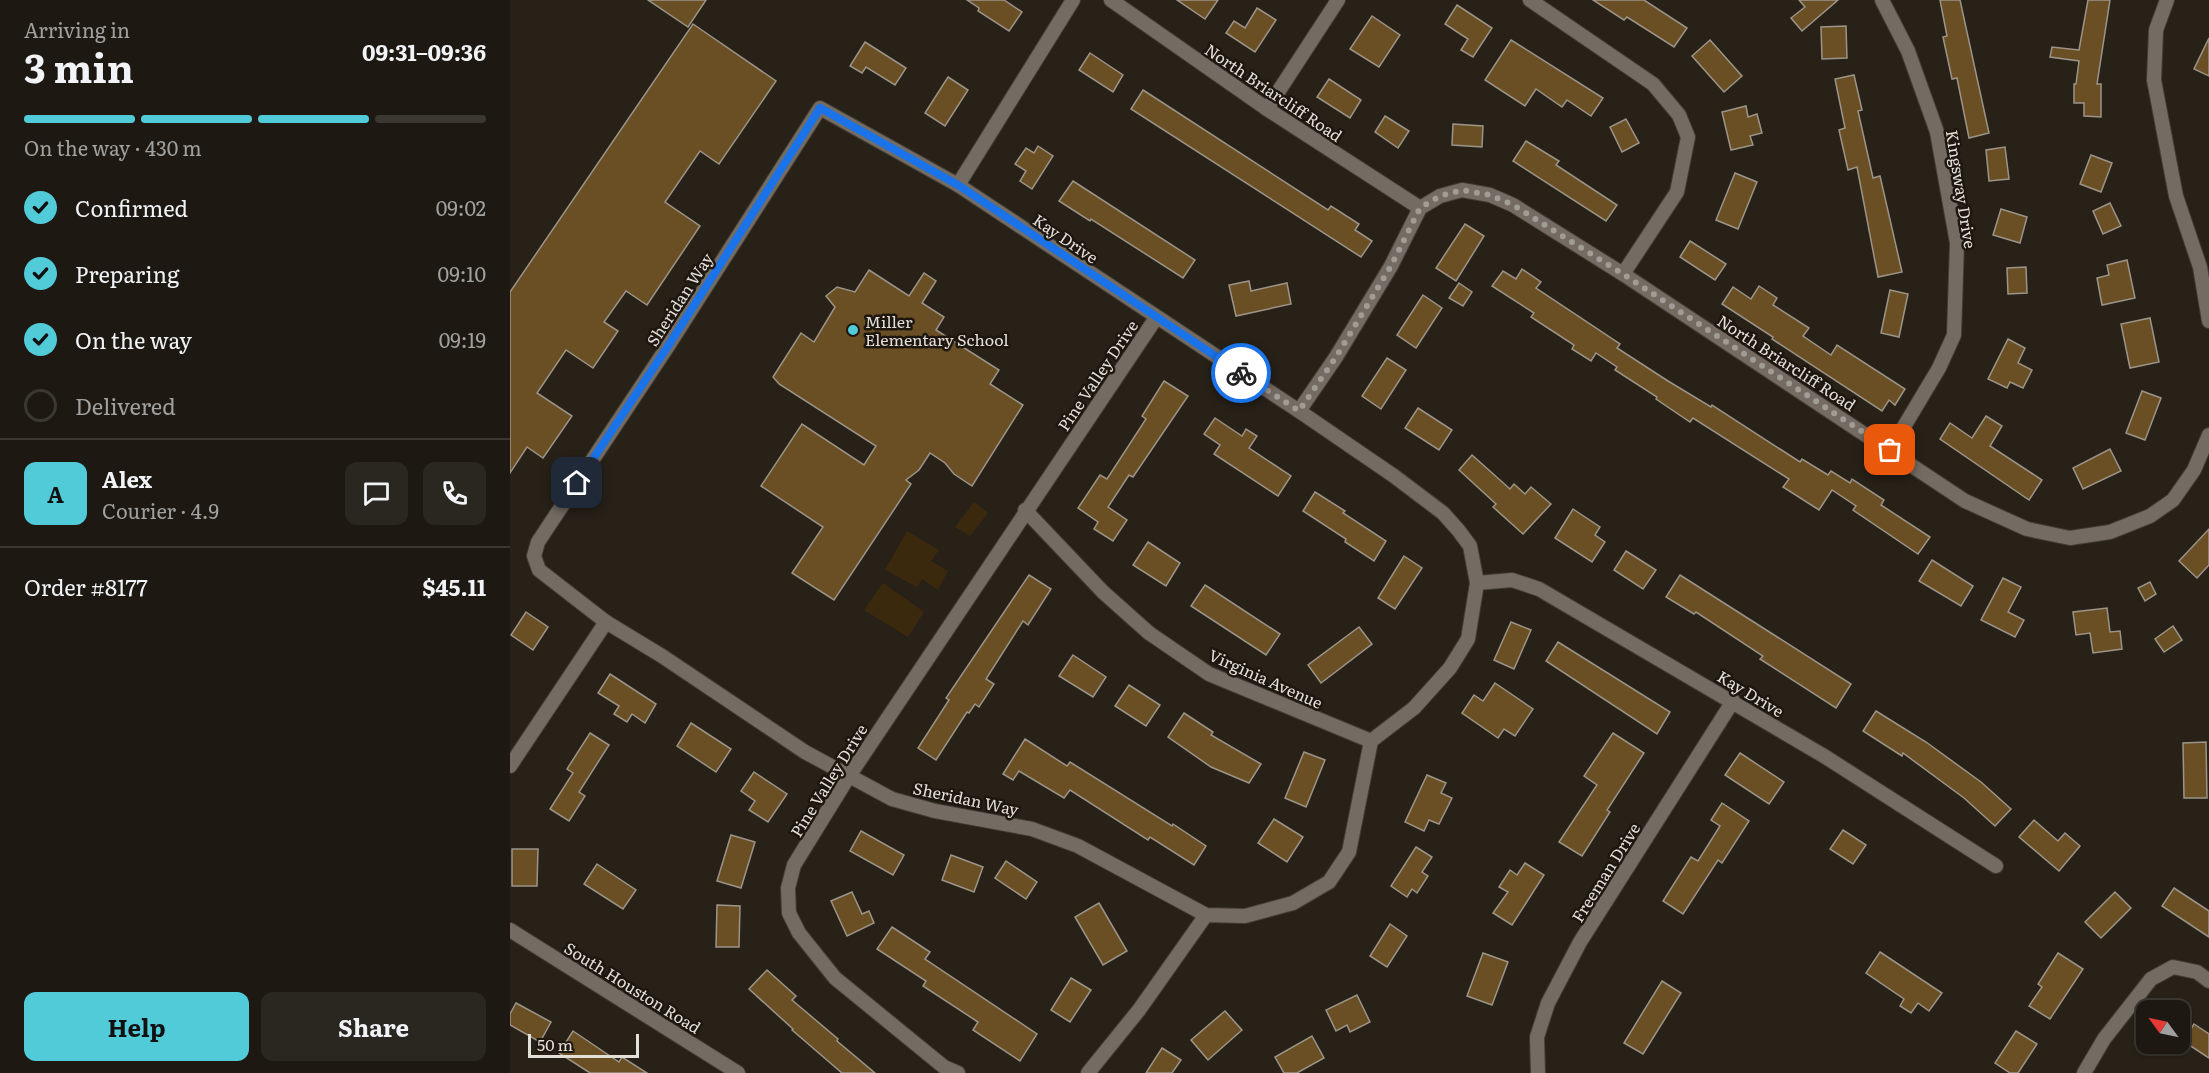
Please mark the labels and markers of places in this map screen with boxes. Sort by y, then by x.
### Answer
place label: Miller Elementary School [865,309,1009,351]
marker: Miller Elementary School [846,323,860,337]
pin [1864,424,1915,475]
pin [551,457,602,508]

